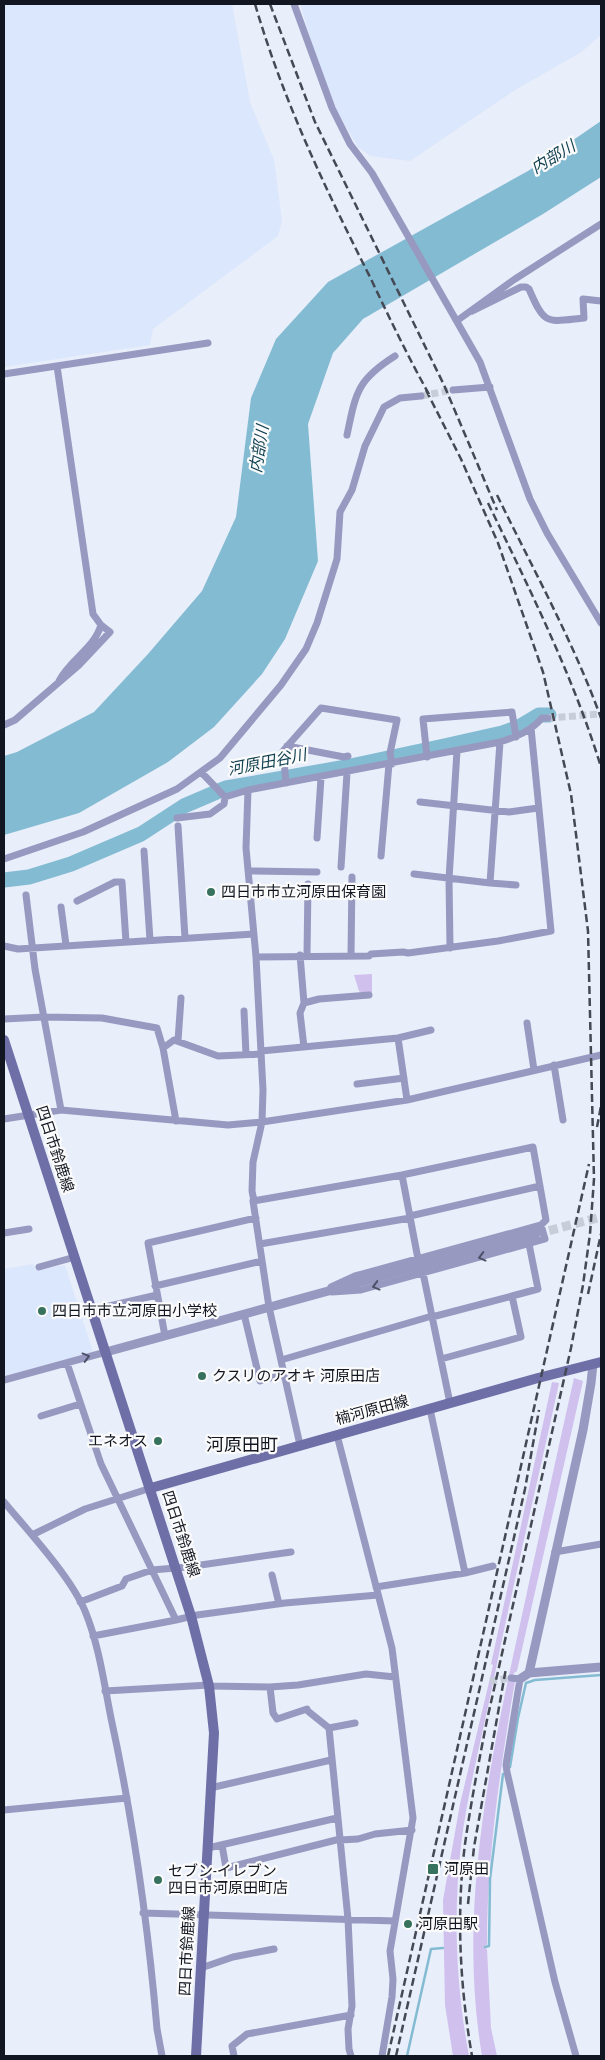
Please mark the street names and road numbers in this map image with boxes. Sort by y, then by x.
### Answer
street label: 四日市鈴鹿線 [33,1103,77,1195]
street label: 楠河原田線 [333,1392,411,1428]
street label: 四日市鈴鹿線 [159,1488,203,1580]
street label: 四日市鈴鹿線 [176,1906,198,1996]

